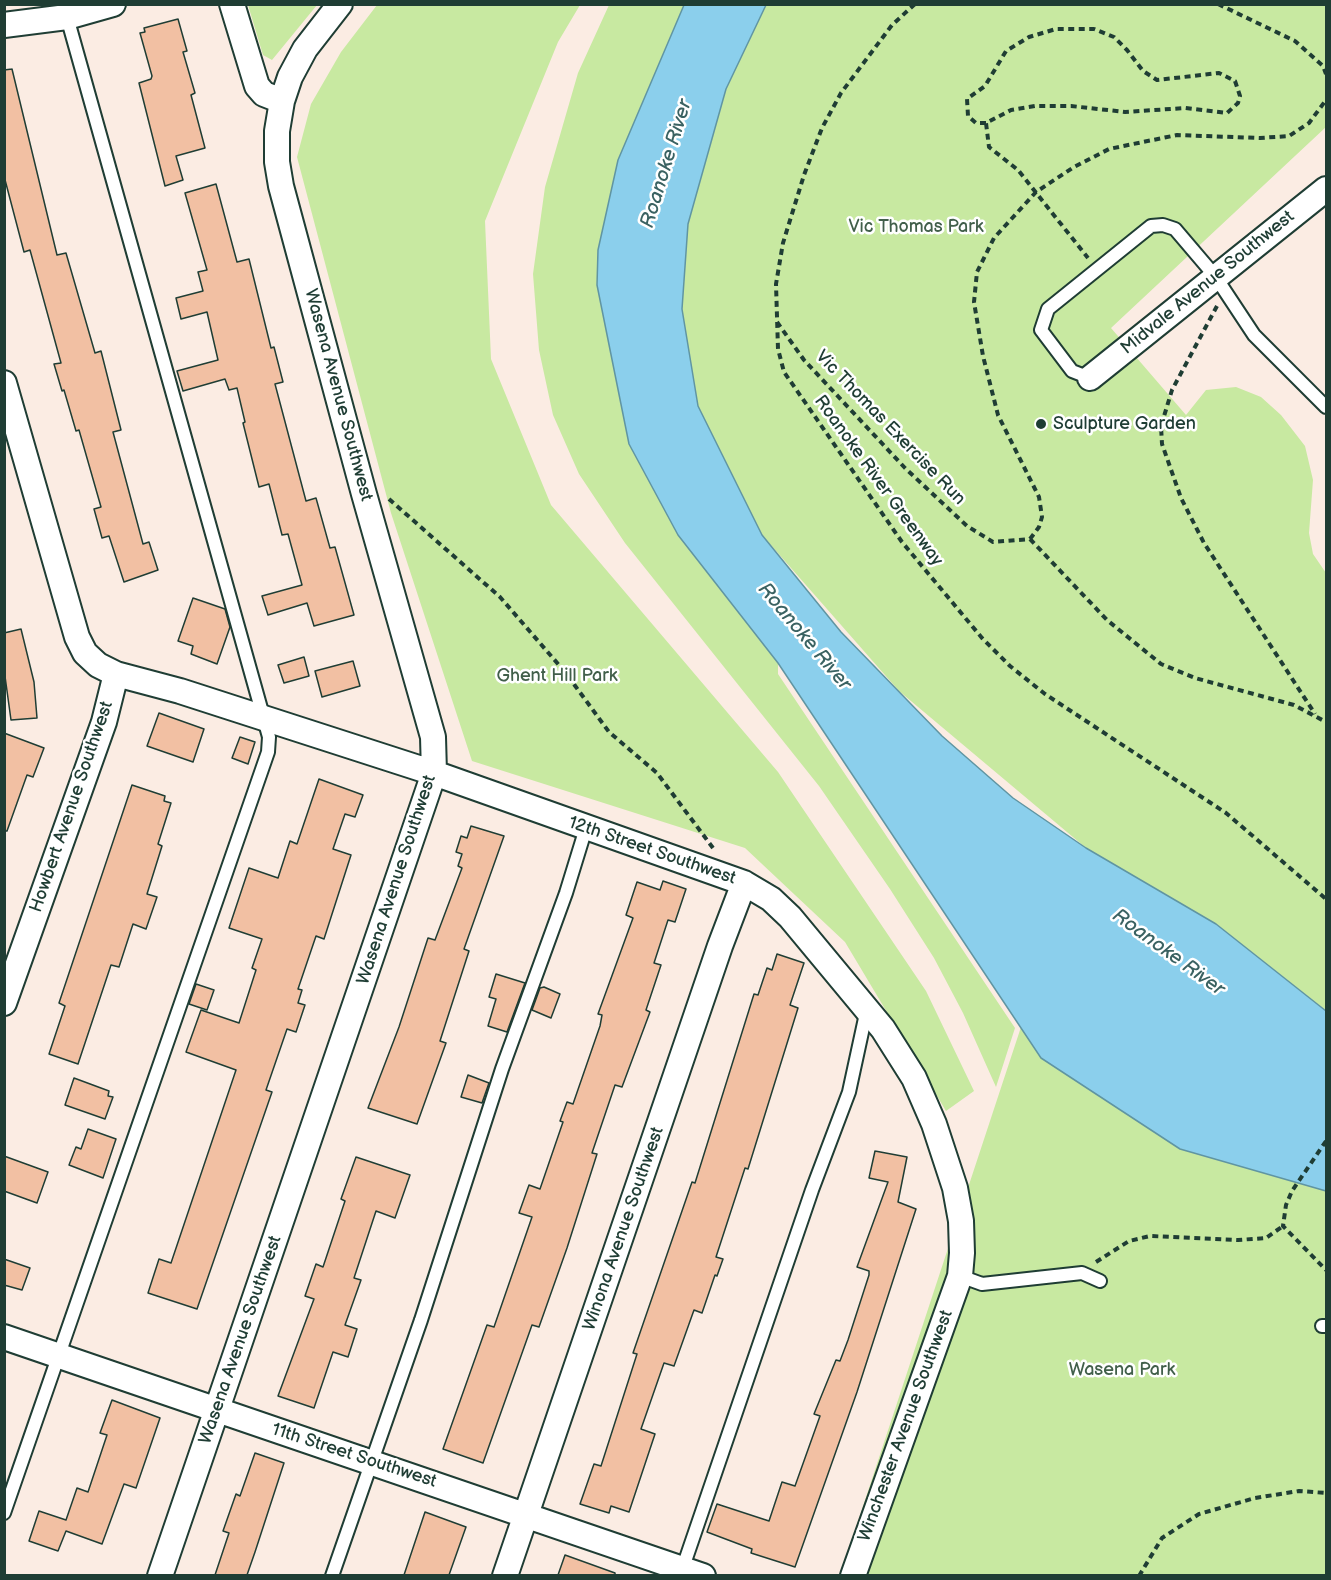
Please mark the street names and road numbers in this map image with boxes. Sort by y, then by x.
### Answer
street label: Midvale Avenue Southwest [1117,206,1299,360]
street label: Wasena Avenue Southwest [299,286,377,504]
street label: Vic Thomas Exercise Run [810,346,970,510]
street label: Roanoke River Greenway [809,391,947,571]
street label: Howbert Avenue Southwest [26,699,118,915]
street label: Wasena Avenue Southwest [353,773,441,987]
street label: 12th Street Southwest [565,812,739,890]
street label: Winona Avenue Southwest [579,1124,669,1334]
street label: Wasena Avenue Southwest [195,1233,287,1447]
street label: Winchester Avenue Southwest [854,1307,958,1545]
street label: 11th Street Southwest [269,1419,439,1493]

